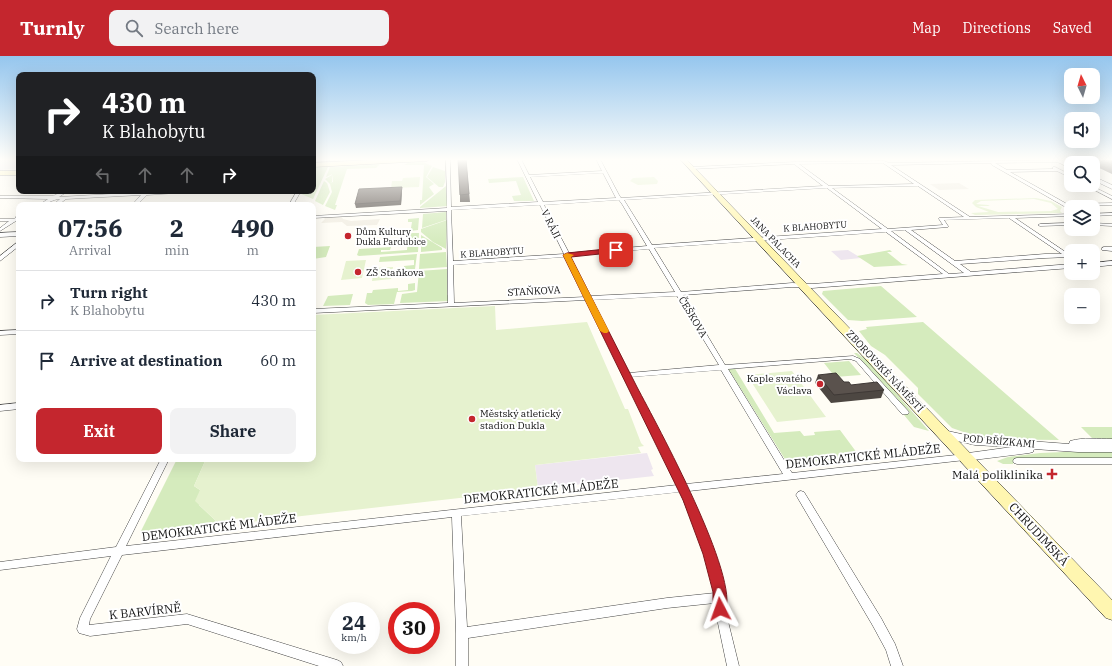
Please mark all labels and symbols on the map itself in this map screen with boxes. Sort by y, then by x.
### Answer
north arrow [1064,68,1100,104]
street label: V RÁJI [538,207,564,241]
street label: JANA PALACHA [749,214,804,271]
street label: K BLAHOBYTU [783,218,848,234]
place label: Dům Kultury Dukla Pardubice [356,226,426,247]
marker: Dům Kultury Dukla Pardubice [343,231,353,241]
pin [599,233,633,267]
street label: K BLAHOBYTU [460,244,525,260]
place label: ZŠ Staňkova [366,266,424,279]
marker: ZŠ Staňkova [353,267,363,277]
street label: STAŇKOVA [507,283,561,299]
street label: ČEŠKOVA [676,294,710,340]
street label: ZBOROVSKÉ NÁMĚSTÍ [844,327,926,415]
place label: Kaple svatého Václava [747,372,813,397]
marker: Kaple svatého Václava [815,379,825,389]
place label: Městský atletický stadion Dukla [480,407,562,432]
marker: Městský atletický stadion Dukla [467,414,477,424]
street label: POD BŘÍZKAMI [962,431,1036,451]
street label: DEMOKRATICKÉ MLÁDEŽE [785,440,941,472]
place label: Malá poliklinika [952,467,1043,482]
marker: Malá poliklinika [1046,468,1058,480]
street label: DEMOKRATICKÉ MLÁDEŽE [463,475,619,507]
street label: CHRUDIMSKÁ [1006,499,1073,569]
street label: DEMOKRATICKÉ MLÁDEŽE [141,510,297,544]
position arrow [699,588,741,630]
street label: K BARVÍRNĚ [108,600,182,622]
speed limit sign: 30 [388,602,440,654]

